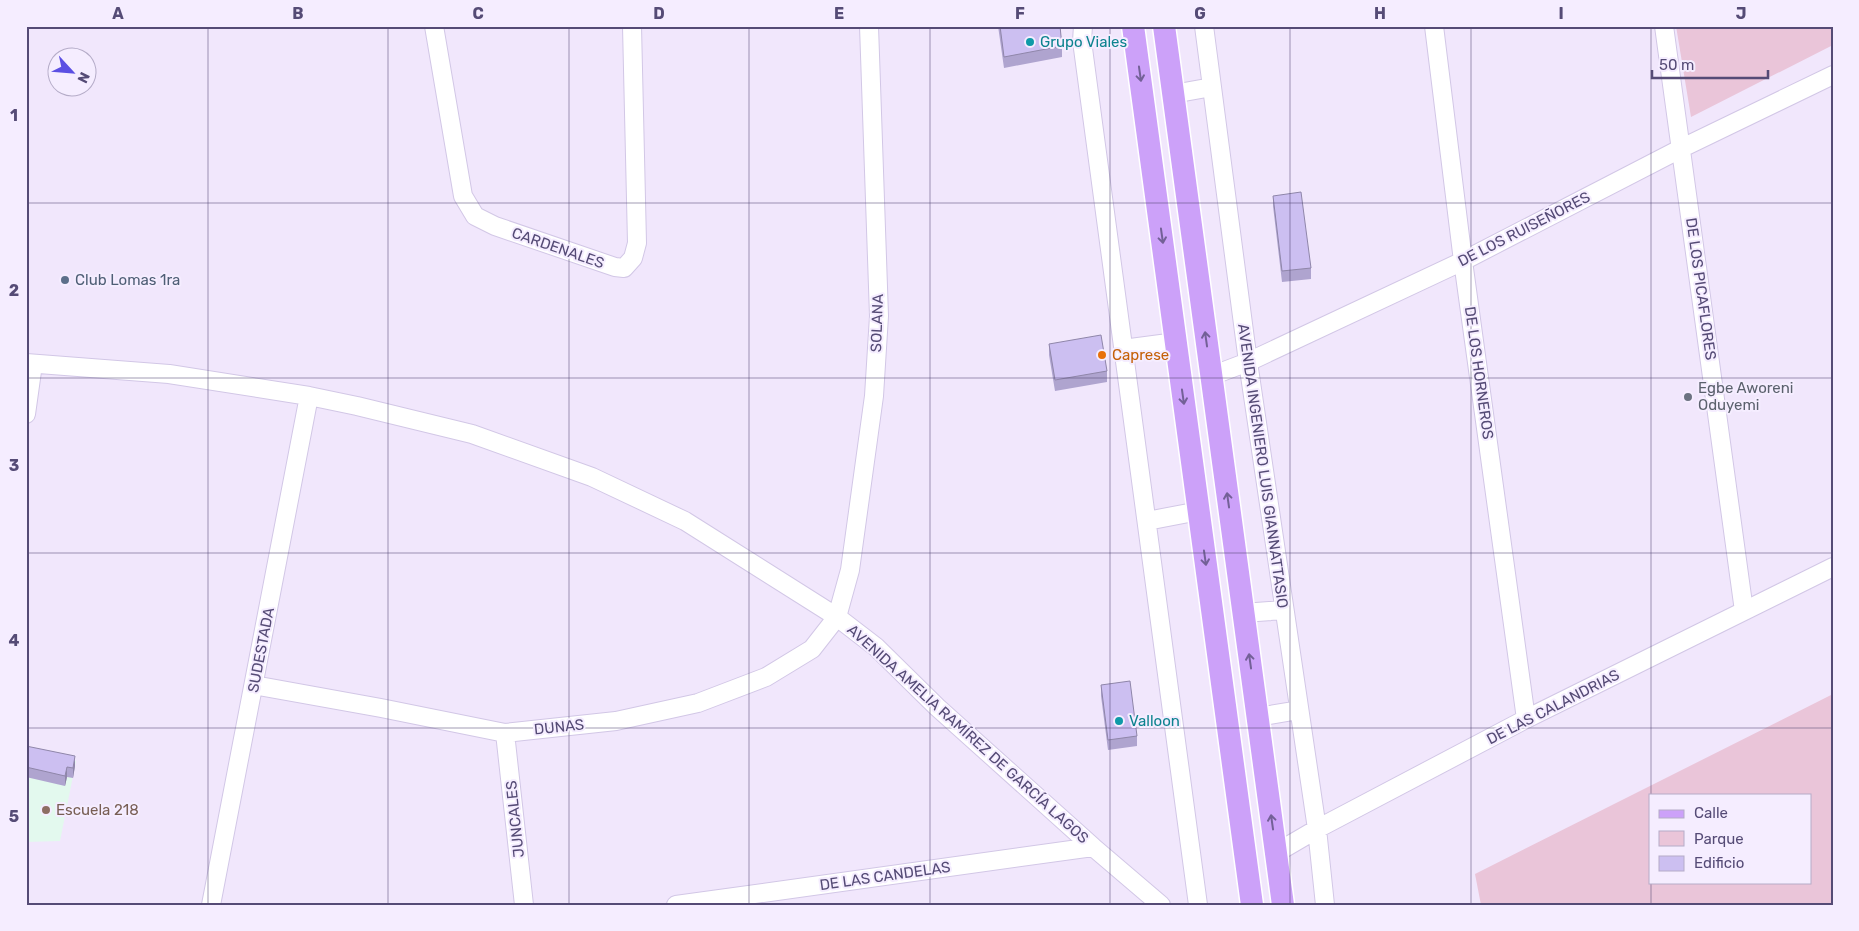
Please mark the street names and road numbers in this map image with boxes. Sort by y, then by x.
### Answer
street label: DE LOS RUISEÑORES [1455,188,1593,270]
street label: DE LOS PICAFLORES [1682,217,1720,361]
street label: CARDENALES [509,224,607,272]
street label: SOLANA [867,293,887,353]
street label: DE LOS HORNEROS [1461,305,1497,441]
street label: AVENIDA INGENIERO LUIS GIANNATTASIO [1234,323,1292,609]
street label: SUDESTADA [244,606,278,694]
street label: AVENIDA AMELIA RAMÍREZ DE GARCÍA LAGOS [844,621,1092,847]
street label: DE LAS CALANDRIAS [1484,666,1622,748]
street label: DUNAS [533,715,585,739]
street label: JUNCALES [502,780,528,858]
street label: DE LAS CANDELAS [818,858,952,894]

